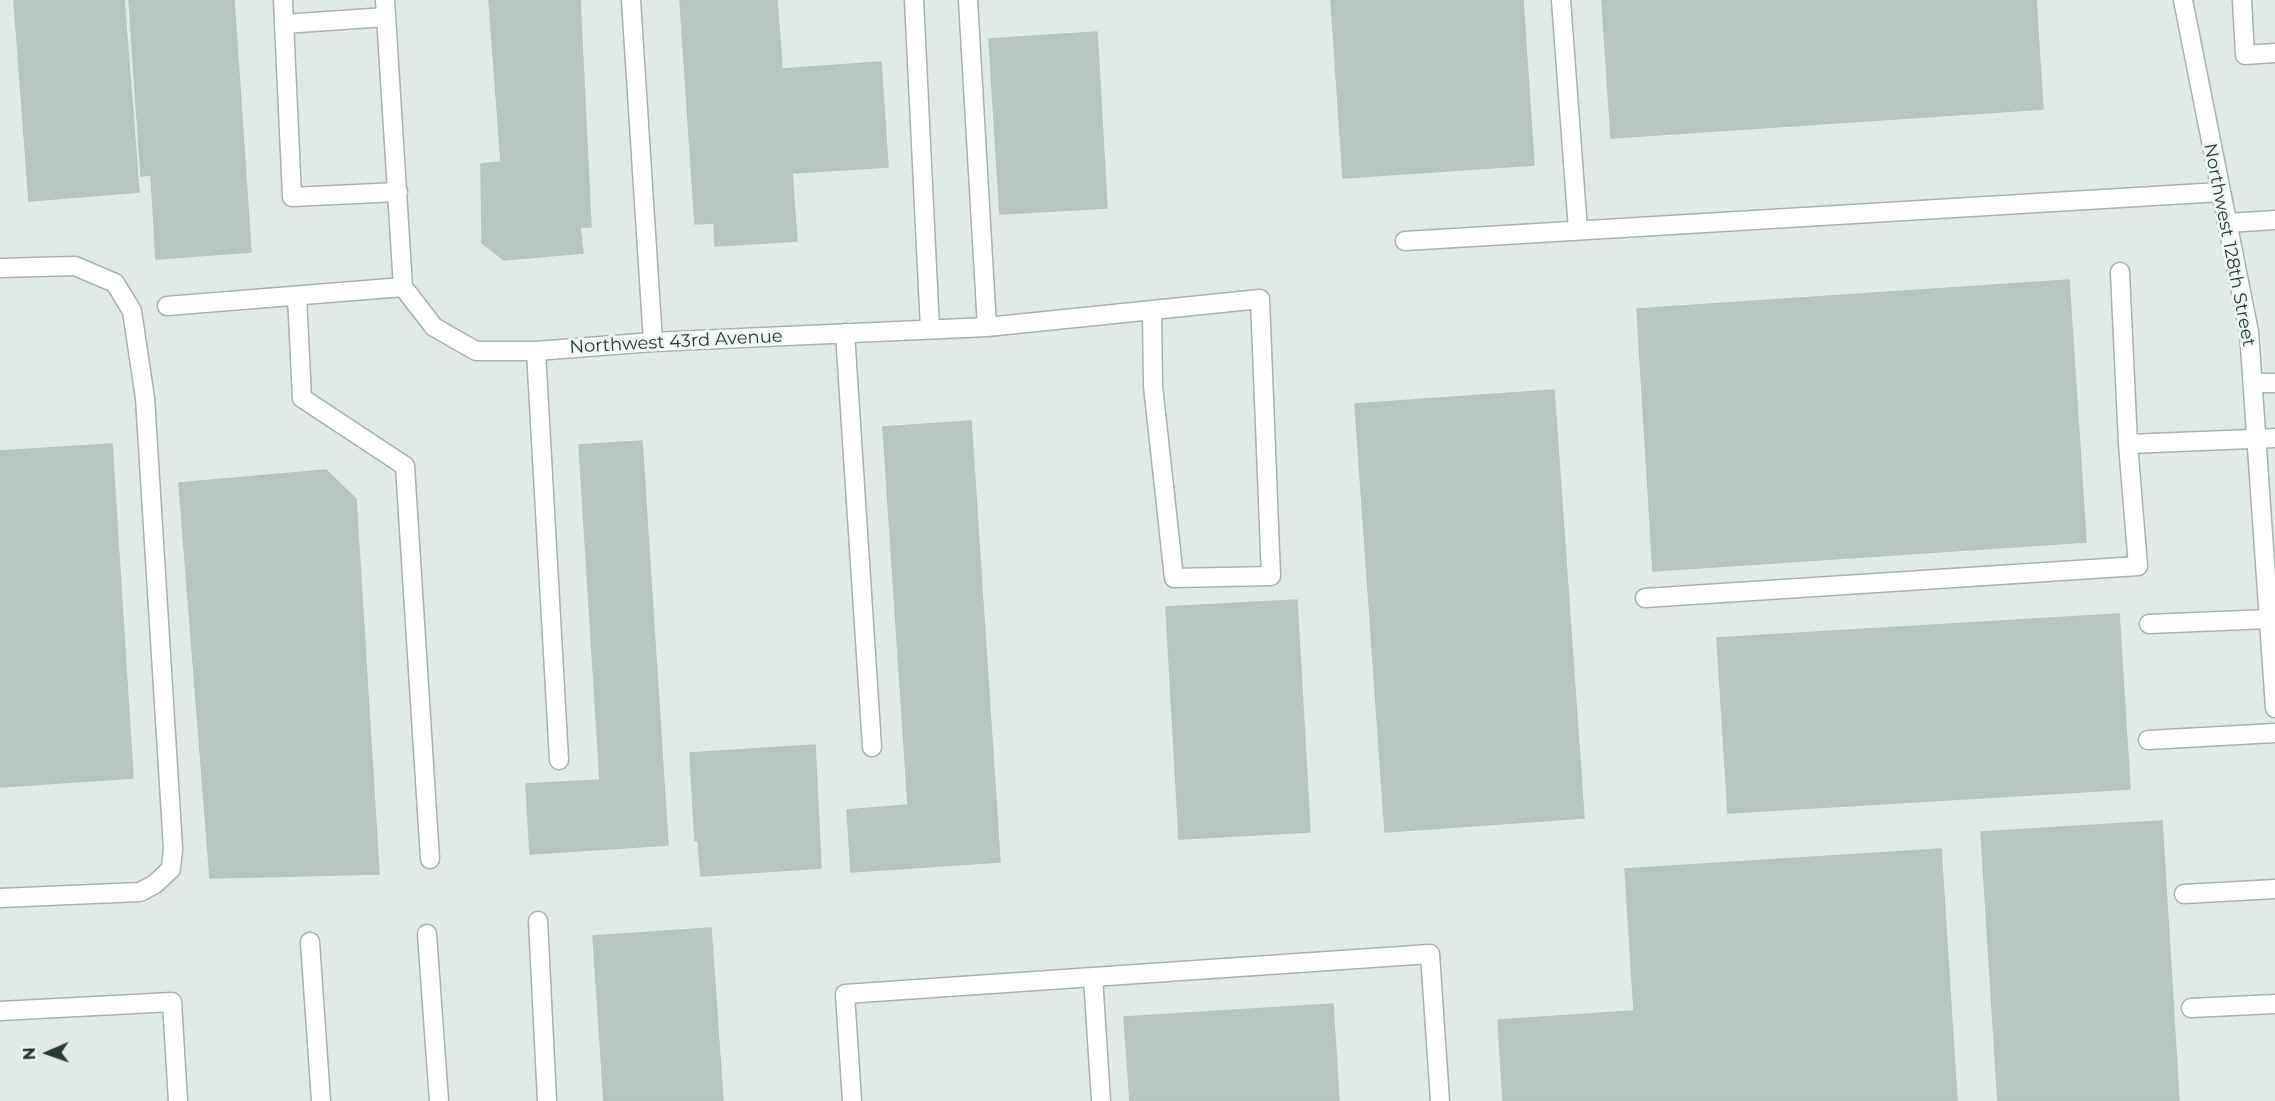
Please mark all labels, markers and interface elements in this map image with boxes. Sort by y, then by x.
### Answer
street label: Northwest 128th Street [2199,141,2259,349]
street label: Northwest 43rd Avenue [569,326,783,358]
north arrow [18,1023,78,1083]
text: N [20,1047,39,1060]

